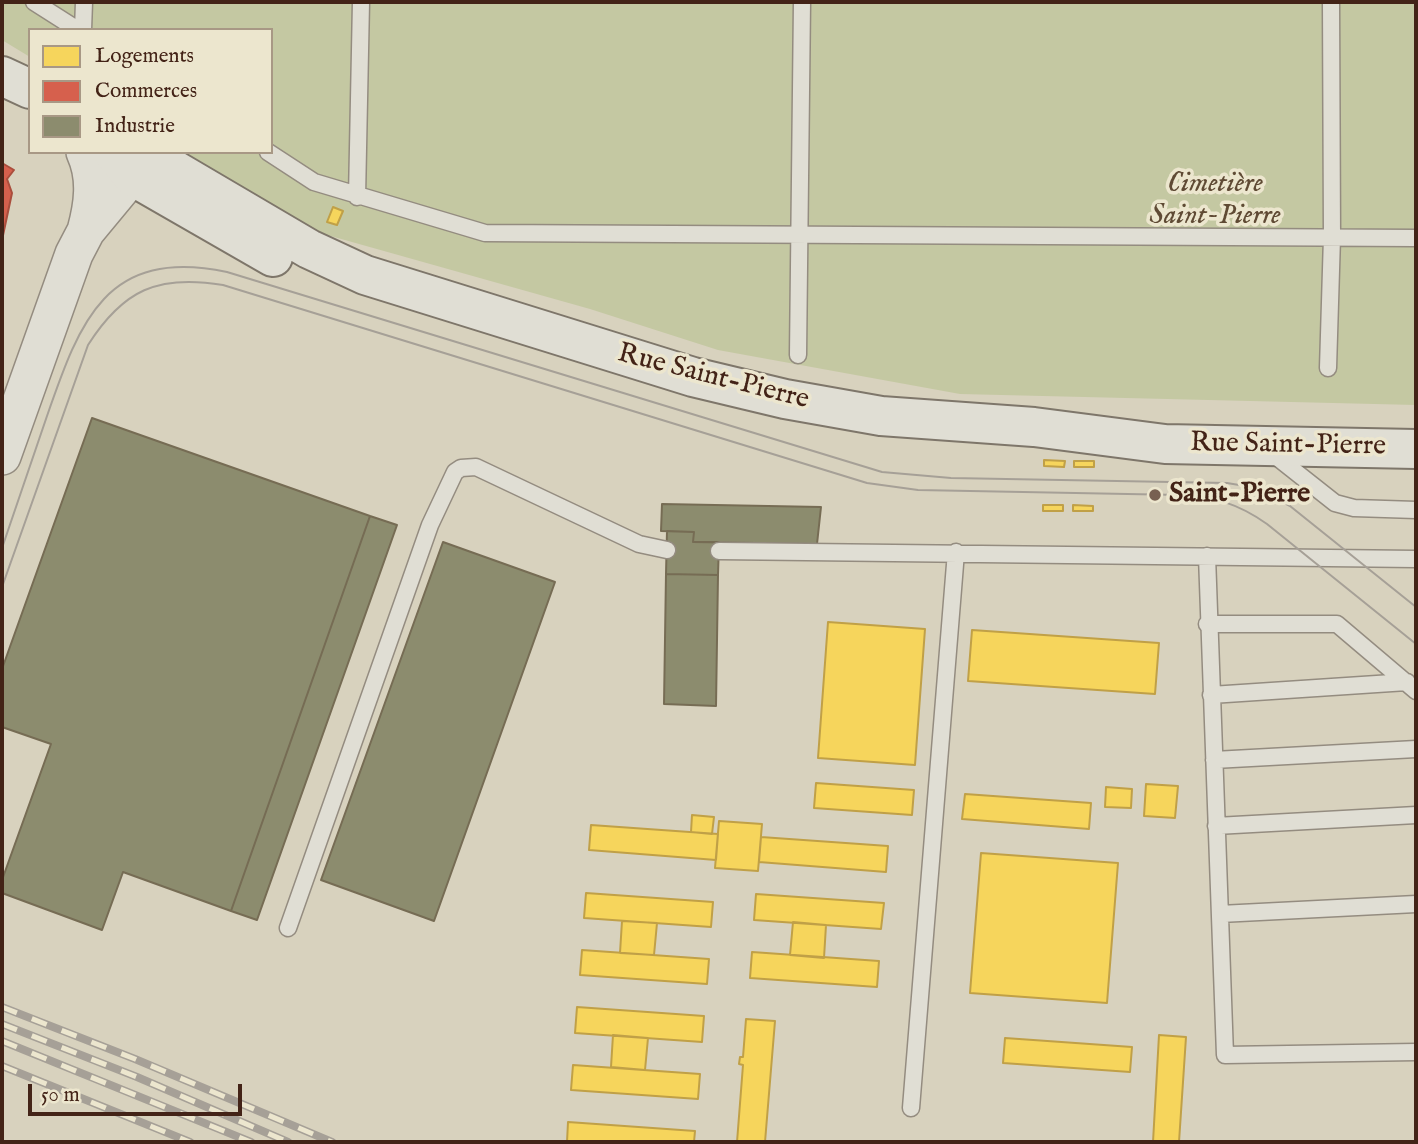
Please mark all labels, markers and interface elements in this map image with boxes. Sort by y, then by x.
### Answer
legend [28,28,273,154]
text: Logements [95,43,194,70]
text: Commerces [95,78,197,105]
text: Industrie [95,113,175,140]
park label: Cimetière Saint-Pierre [1149,168,1281,234]
street label: Rue Saint-Pierre [614,338,812,418]
street label: Rue Saint-Pierre [1190,427,1386,465]
place label: Saint-Pierre [1169,478,1310,512]
marker: Saint-Pierre [1147,487,1163,503]
scale bar [32,1070,245,1114]
text: 50 m [41,1082,80,1109]

